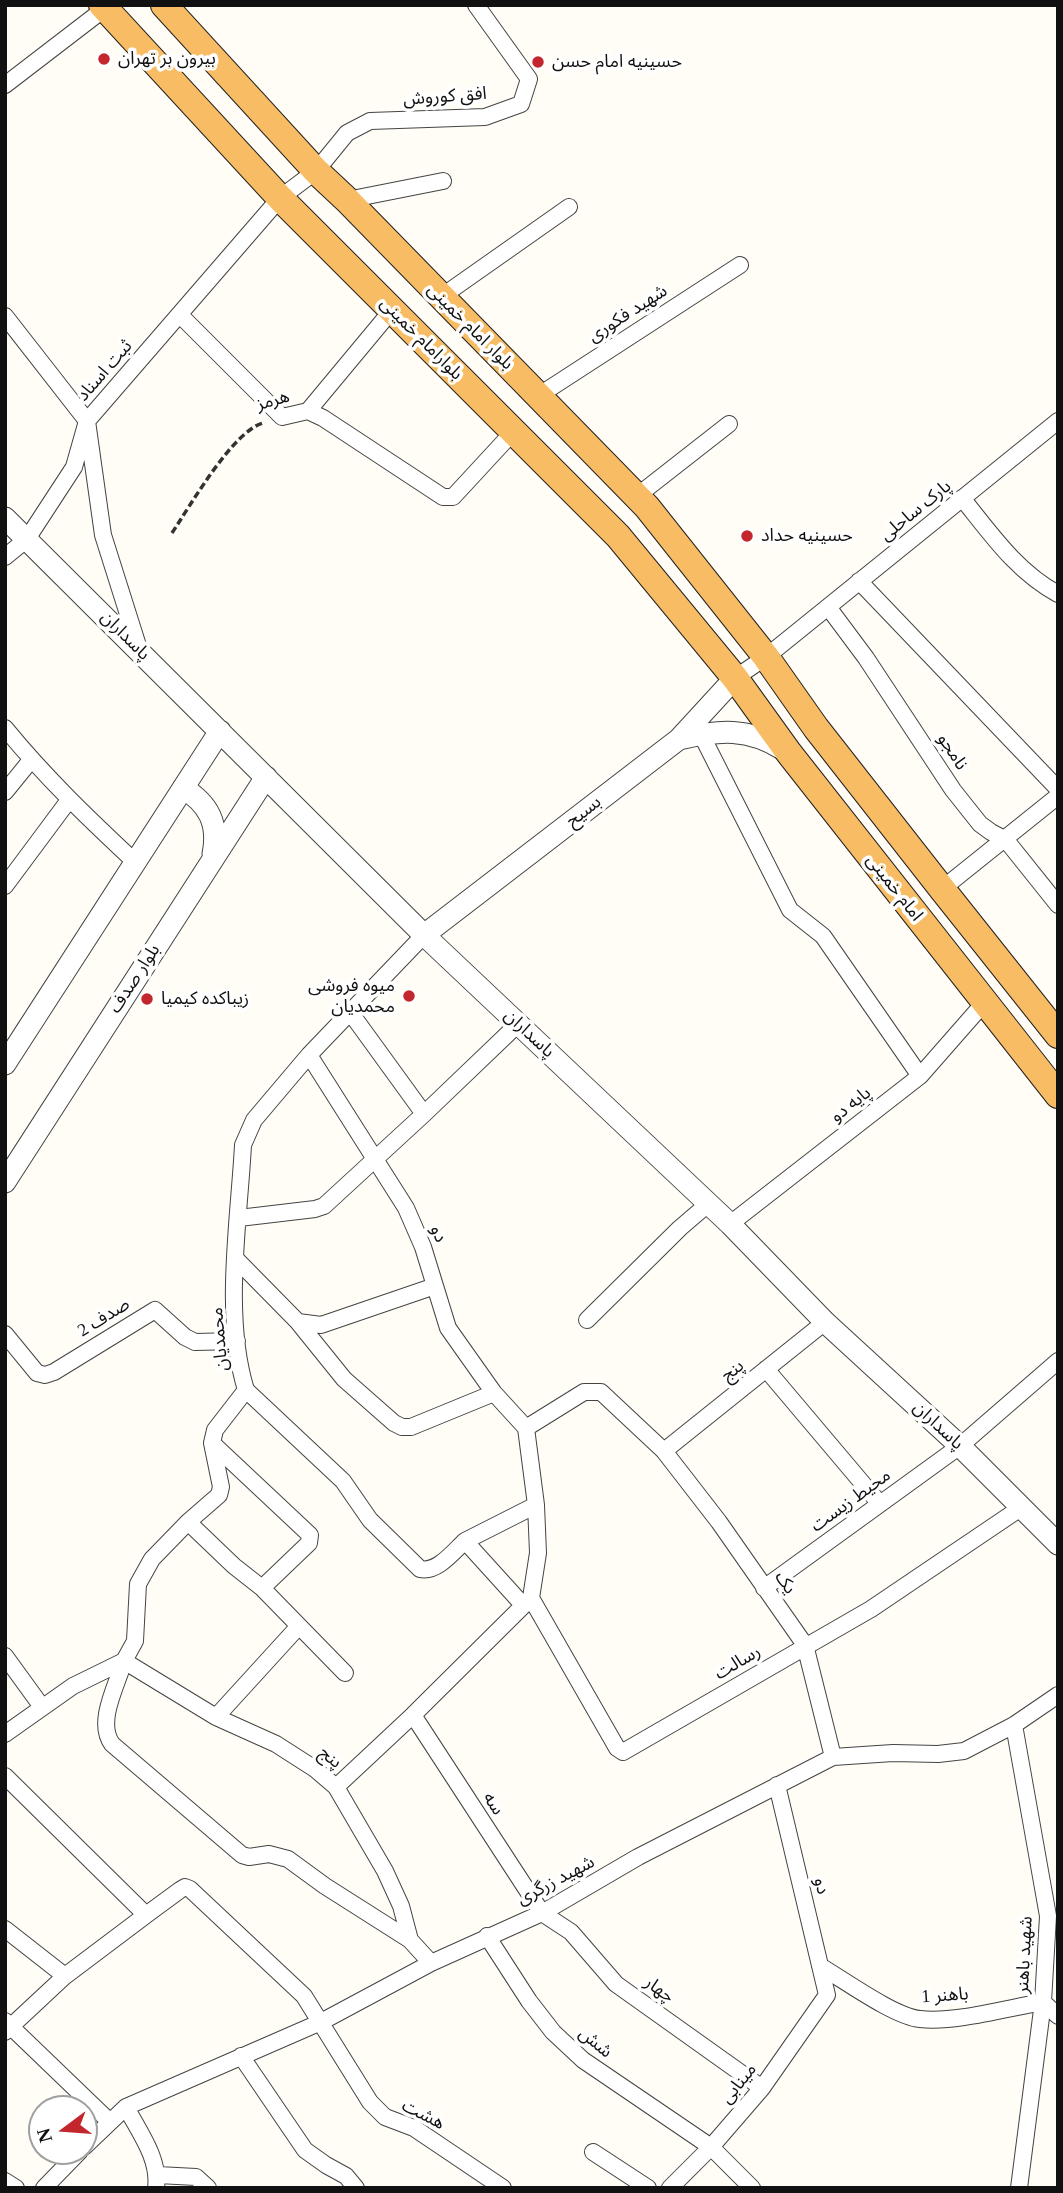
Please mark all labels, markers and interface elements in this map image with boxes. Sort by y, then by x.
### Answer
place label: بیرون بر تهران [118,48,216,70]
marker: بیرون بر تهران [96,51,112,67]
place label: حسینیه امام حسن [552,51,682,73]
marker: حسینیه امام حسن [530,54,546,70]
street label: افق کوروش [402,83,488,111]
street label: بلوار امام خمینی [422,279,518,375]
street label: شهید فکوری [584,280,672,348]
street label: بلوارامام خمینی [375,293,467,385]
street label: ثبت اسناد [73,336,137,406]
street label: هرمز [254,386,292,416]
street label: پارک ساحلی [876,476,956,546]
place label: حسینیه حداد [761,525,853,547]
marker: حسینیه حداد [739,528,755,544]
street label: پاسداران [96,607,154,665]
street label: نامجو [932,730,972,774]
street label: بسیح [562,792,606,832]
street label: امام خمینی [861,850,927,926]
street label: بلوار صدف [105,941,165,1017]
place label: میوه فروشی محمدیان [308,975,395,1018]
place label: زیباکده کیمیا [161,988,249,1010]
marker: میوه فروشی محمدیان [401,988,417,1004]
marker: زیباکده کیمیا [139,991,155,1007]
street label: پاسداران [499,1005,559,1063]
street label: پایه دو [826,1082,876,1128]
street label: دو [425,1222,451,1246]
street label: صدف 2 [74,1294,134,1342]
street label: محمدیان [206,1306,234,1372]
street label: پنج [717,1355,749,1387]
street label: پاسداران [908,1397,968,1455]
street label: محیط زیست [807,1465,895,1537]
street label: یک [770,1567,800,1599]
street label: رسالت [711,1641,765,1685]
street label: پنج [314,1742,346,1774]
street label: سه [478,1789,508,1819]
street label: شهید زرگری [514,1852,598,1910]
street label: دو [809,1875,833,1897]
street label: شهید باهنر [1012,1916,1038,1994]
street label: چهار [640,1972,678,2008]
street label: باهنر 1 [921,1984,969,2008]
street label: شش [574,2023,616,2063]
street label: مینابی [716,2059,762,2109]
north arrow [28,2095,98,2165]
street label: هشت [398,2095,448,2135]
text: N [32,2126,56,2145]

